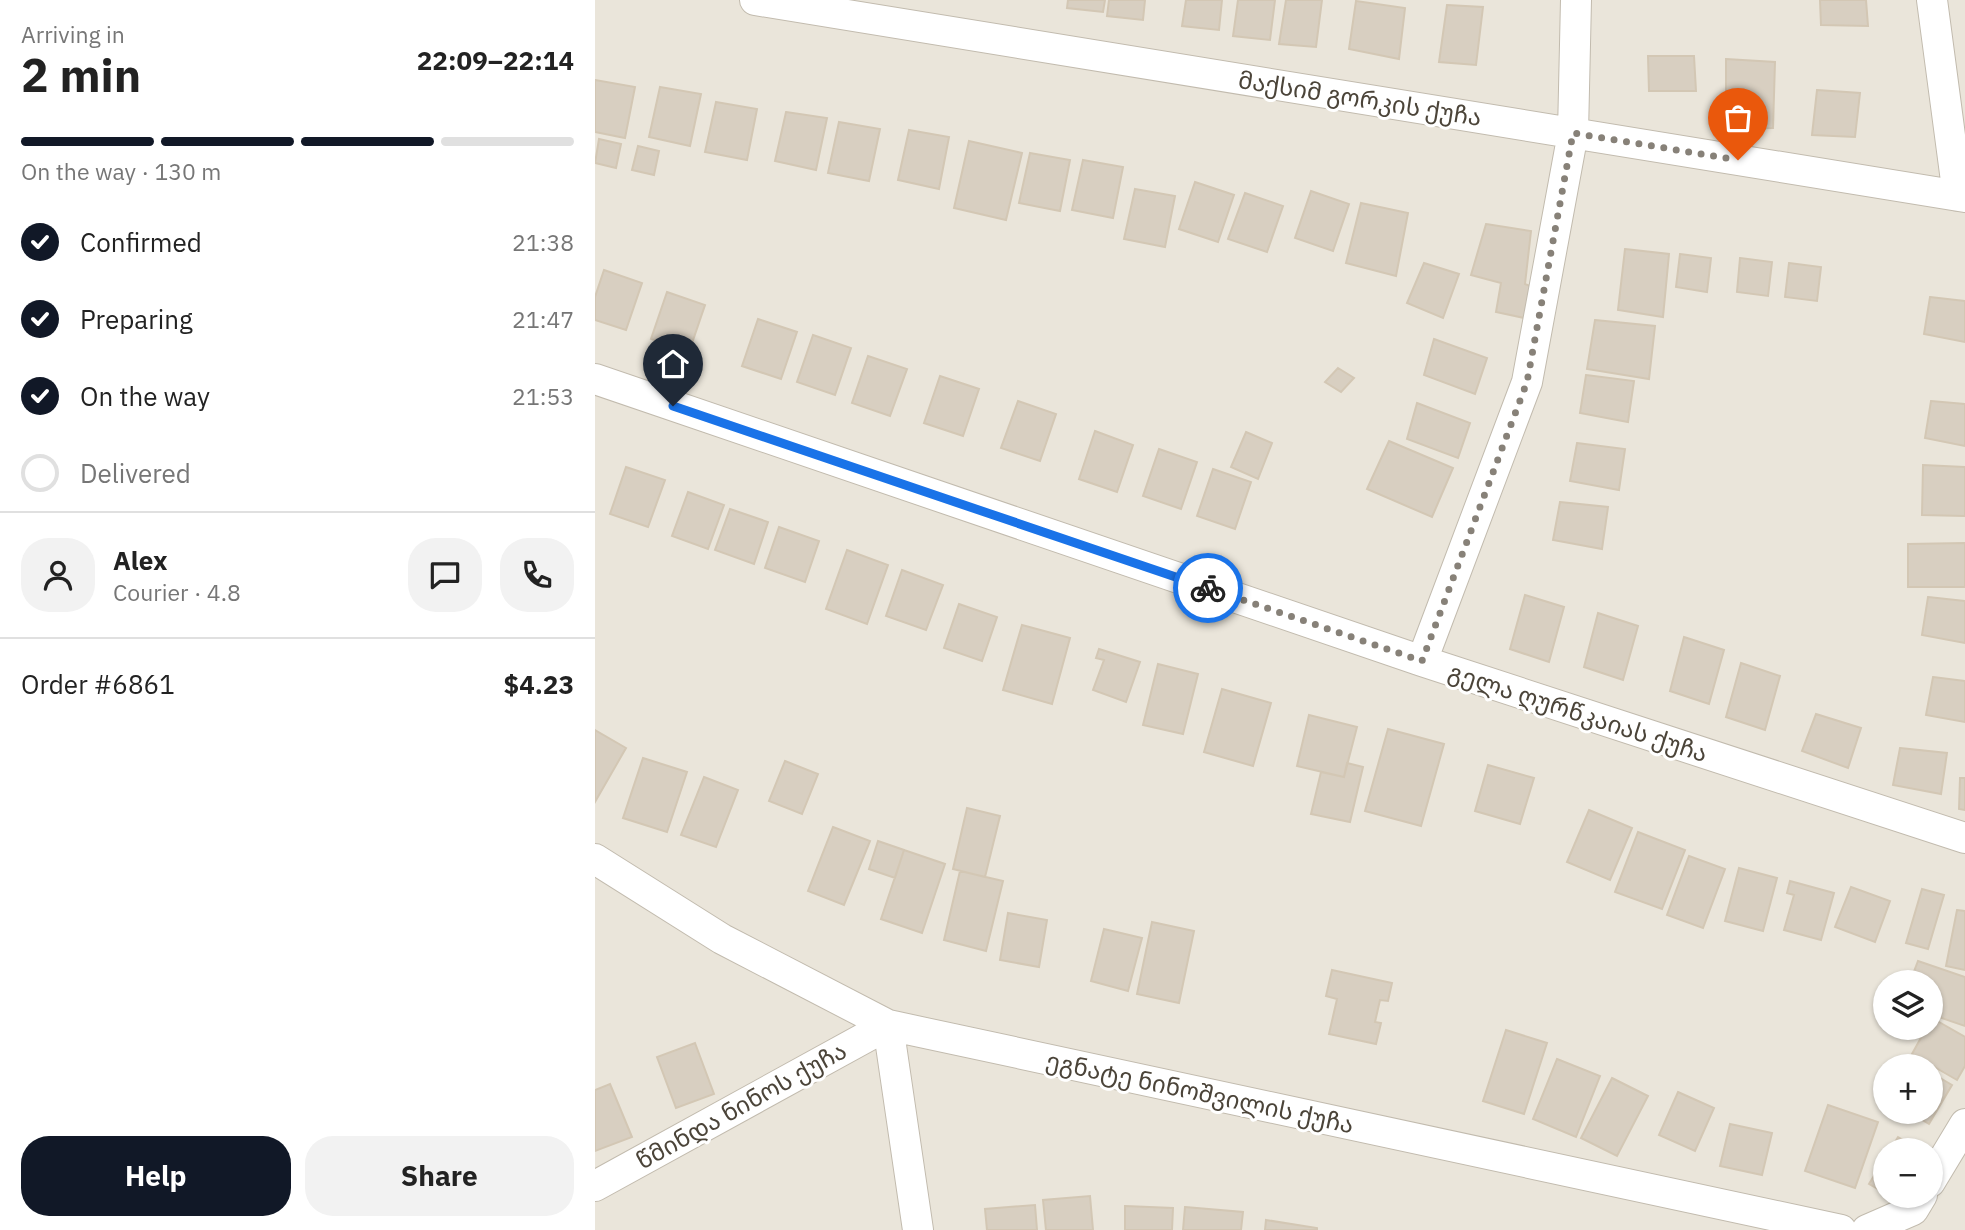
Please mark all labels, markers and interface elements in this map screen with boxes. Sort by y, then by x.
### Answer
text: Arriving in [21,19,125,49]
text: 22:09–22:14 [417,43,574,77]
text: 2 min [21,45,141,105]
street label: მაქსიმ გორკის ქუჩა [1236,63,1484,133]
pin [1708,88,1768,160]
icon: bag [1719,99,1757,137]
text: On the way · 130 m [21,156,221,186]
icon: check [21,223,59,261]
text: Confirmed [80,225,202,259]
text: 21:38 [512,227,574,257]
icon: check [21,300,59,338]
text: Preparing [80,302,193,336]
text: 21:47 [512,304,574,334]
pin [643,334,703,406]
icon: home [654,345,692,383]
icon: check [21,377,59,415]
text: On the way [80,379,210,413]
text: 21:53 [512,381,574,411]
text: Delivered [80,456,191,490]
button: person [21,538,95,612]
button: chat [408,538,482,612]
button: phone [500,538,574,612]
text: Alex [113,543,167,577]
courier [1173,553,1243,623]
icon: bike [1189,569,1227,607]
text: Courier · 4.8 [113,577,241,607]
street label: გელა ღურწკაიას ქუჩა [1444,655,1712,769]
text: Order #6861 [21,667,175,701]
text: $4.23 [504,667,574,701]
map controls [1873,970,1943,1208]
button: layers [1873,970,1943,1040]
street label: წმინდა ნინოს ქუჩა [630,1034,852,1176]
street label: ეგნატე ნინოშვილის ქუჩა [1043,1044,1357,1140]
button: + [1873,1054,1943,1124]
button: Help [21,1136,291,1216]
button: Share [305,1136,574,1216]
button: − [1873,1138,1943,1208]

